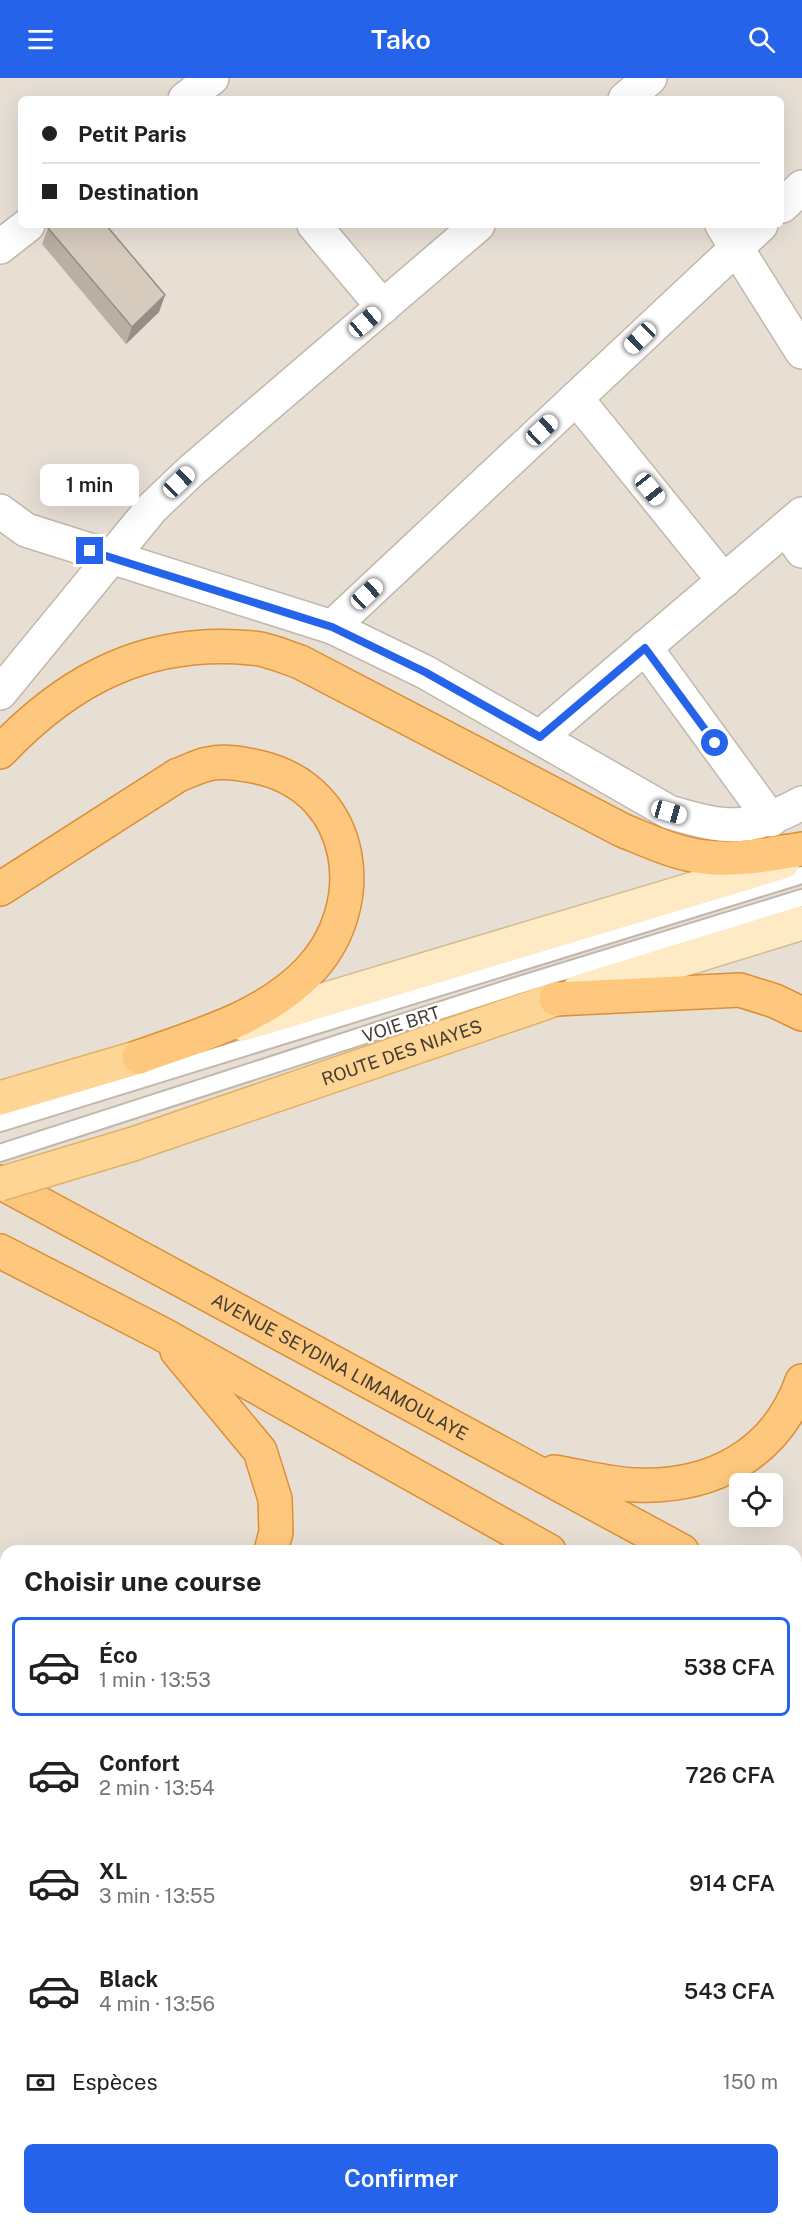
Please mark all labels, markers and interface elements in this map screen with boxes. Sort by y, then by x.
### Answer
icon: menu [24,23,57,56]
text: Tako [371,23,431,55]
icon: search [745,23,778,56]
text: Petit Paris [78,121,187,147]
text: Destination [78,179,199,205]
car [345,304,385,340]
car [621,319,659,357]
car [523,411,561,449]
car [160,463,198,501]
callout: 1 min [40,464,140,506]
car [632,469,668,509]
text: 1 min [66,473,113,497]
route end [76,537,103,564]
car [348,575,386,613]
route start [701,729,728,756]
car [649,798,689,826]
street label: VOIE BRT [359,1001,443,1046]
street label: ROUTE DES NIAYES [319,1015,485,1089]
street label: AVENUE SEYDINA LIMAMOULAYE [208,1288,472,1444]
map controls [729,1473,783,1527]
button: locate [729,1473,783,1527]
text: Choisir une course [24,1565,262,1597]
icon: car [27,1640,81,1694]
text: Éco [99,1642,138,1668]
text: 538 CFA [684,1654,775,1680]
text: 1 min · 13:53 [99,1668,211,1692]
icon: car [27,1748,81,1802]
text: Confort [99,1750,180,1776]
text: 726 CFA [685,1762,775,1788]
text: 2 min · 13:54 [99,1776,215,1800]
icon: car [27,1856,81,1910]
text: XL [99,1858,127,1884]
text: 914 CFA [689,1870,775,1896]
text: 3 min · 13:55 [99,1884,215,1908]
icon: car [27,1964,81,2018]
text: Black [99,1966,158,1992]
text: 543 CFA [684,1978,775,2004]
text: 4 min · 13:56 [99,1992,215,2016]
icon: cash [24,2066,57,2099]
text: Espèces [72,2069,158,2095]
text: 150 m [723,2070,778,2094]
button: Confirmer [24,2144,778,2213]

